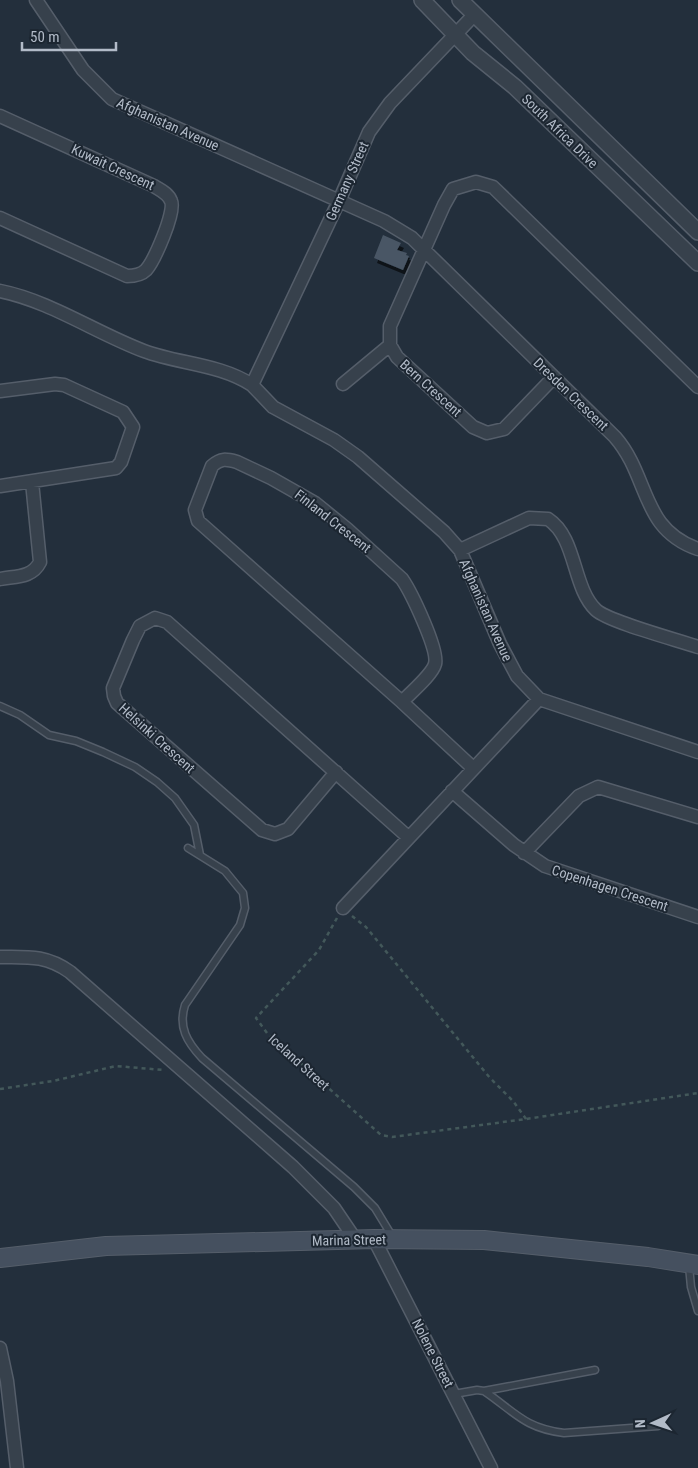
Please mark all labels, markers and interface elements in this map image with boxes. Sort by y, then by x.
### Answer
scale bar [22,20,116,52]
text: 50 m [30,28,60,46]
street label: South Africa Drive [519,91,602,172]
street label: Afghanistan Avenue [114,94,222,154]
street label: Germany Street [322,139,372,223]
street label: Kuwait Crescent [69,141,157,193]
street label: Dresden Crescent [530,354,612,434]
street label: Bern Crescent [397,356,465,420]
street label: Finland Crescent [292,486,374,556]
street label: Afghanistan Avenue [456,556,516,664]
street label: Helsinki Crescent [116,700,198,776]
street label: Copenhagen Crescent [550,862,670,914]
street label: Iceland Street [265,1031,333,1093]
street label: Marina Street [312,1231,386,1249]
street label: Nolene Street [409,1316,457,1390]
north arrow [628,1398,678,1448]
text: N [632,1419,648,1428]

